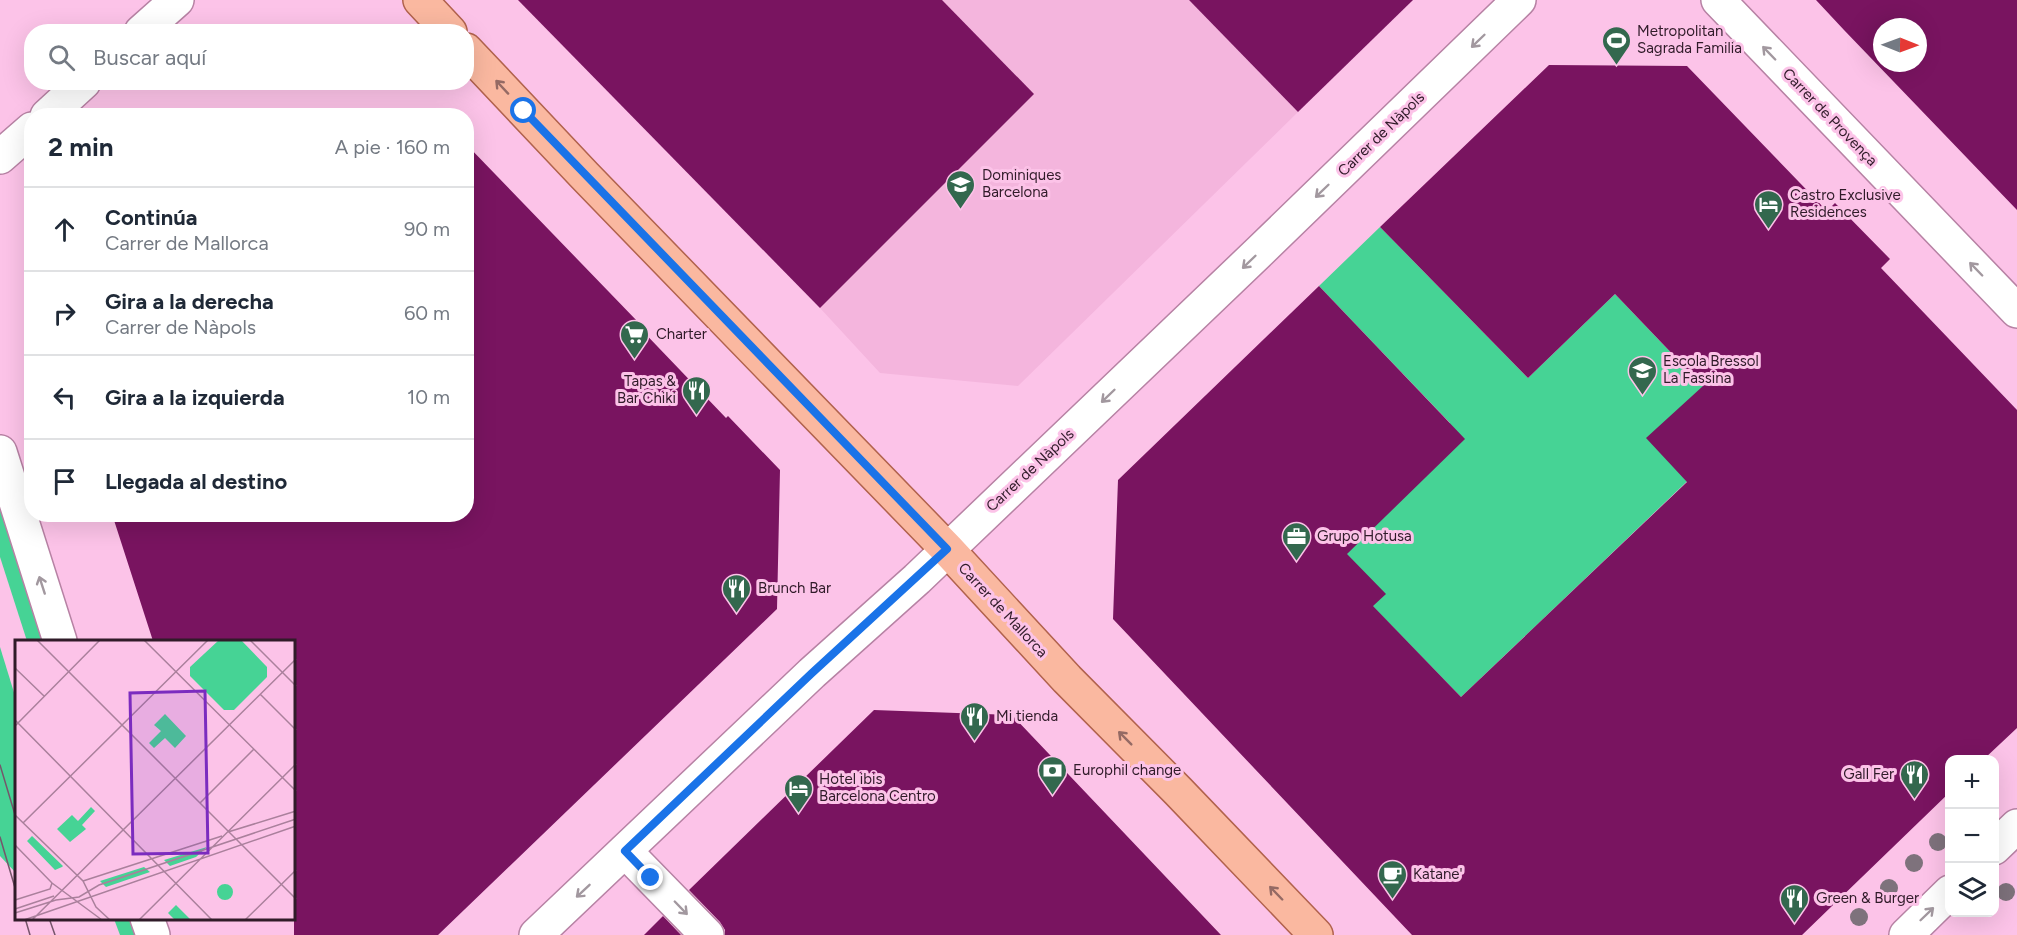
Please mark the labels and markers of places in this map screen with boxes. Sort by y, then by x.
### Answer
place label: Metropolitan Sagrada Familia [1637,22,1742,57]
sports icon: Metropolitan Sagrada Familia [1600,24,1632,66]
place label: Dominiques Barcelona [982,166,1061,201]
school or university icon: Dominiques Barcelona [945,168,977,210]
place label: Castro Exclusive Residences [1790,186,1901,221]
hotel icon: Castro Exclusive Residences [1753,188,1785,230]
supermarket icon: Charter [619,318,651,360]
place label: Charter [656,325,707,343]
place label: Escola Bressol La Fassina [1663,352,1759,387]
school or university icon: Escola Bressol La Fassina [1626,354,1658,396]
place label: Tapas & Bar Chiki [617,372,676,407]
restaurant icon: Tapas & Bar Chiki [681,374,713,416]
office icon: Grupo Hotusa [1280,520,1312,562]
place label: Grupo Hotusa [1317,527,1412,545]
restaurant icon: Brunch Bar [721,572,753,614]
place label: Brunch Bar [758,579,831,597]
restaurant icon: Mi tienda [959,700,991,742]
place label: Mi tienda [996,707,1058,725]
bank icon: Europhil change [1036,754,1068,796]
restaurant icon: Gall Fer [1899,758,1931,800]
place label: Europhil change [1073,761,1181,779]
place label: Gall Fer [1843,765,1894,783]
place label: Hotel ibis Barcelona Centro [819,770,936,805]
hotel icon: Hotel ibis Barcelona Centro [782,772,814,814]
cafe icon: Katane' [1376,858,1408,900]
place label: Katane' [1413,865,1463,883]
restaurant icon: Green & Burger [1779,882,1811,924]
place label: Green & Burger [1816,889,1919,907]

